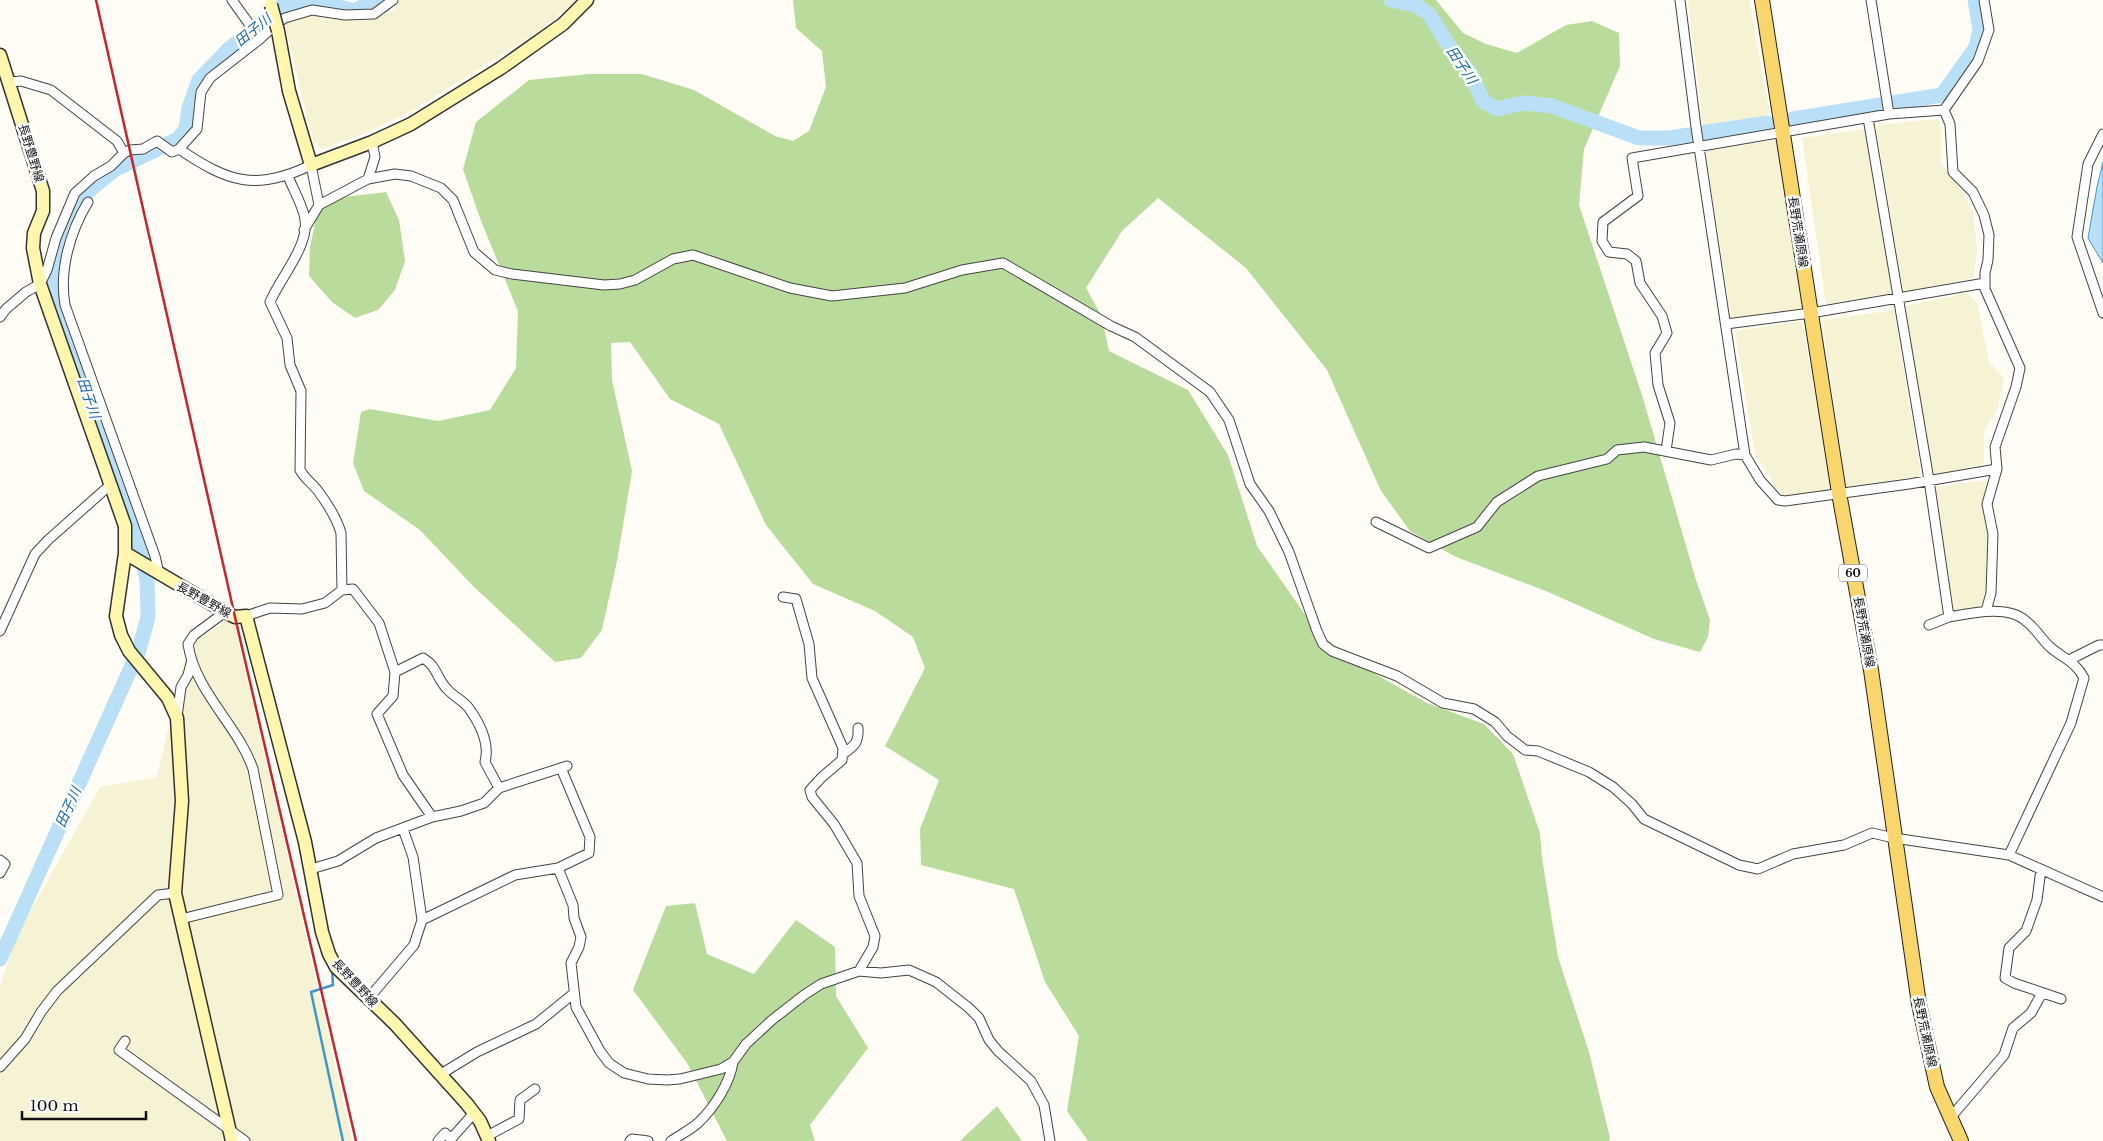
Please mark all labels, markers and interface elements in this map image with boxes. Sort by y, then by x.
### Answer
water label: 田子川 [231,9,277,50]
water label: 田子川 [1443,43,1482,89]
street label: 長野豊野線 [16,122,47,184]
street label: 長野荒瀬原線 [1785,195,1812,269]
water label: 田子川 [74,375,105,423]
road number: 60 [1839,564,1867,582]
street label: 長野豊野線 [174,578,234,621]
street label: 長野荒瀬原線 [1851,595,1878,669]
water label: 田子川 [51,782,86,830]
street label: 長野豊野線 [329,956,381,1010]
street label: 長野荒瀬原線 [1911,995,1940,1069]
scale bar [22,1088,146,1120]
text: 100 m [30,1096,79,1115]

